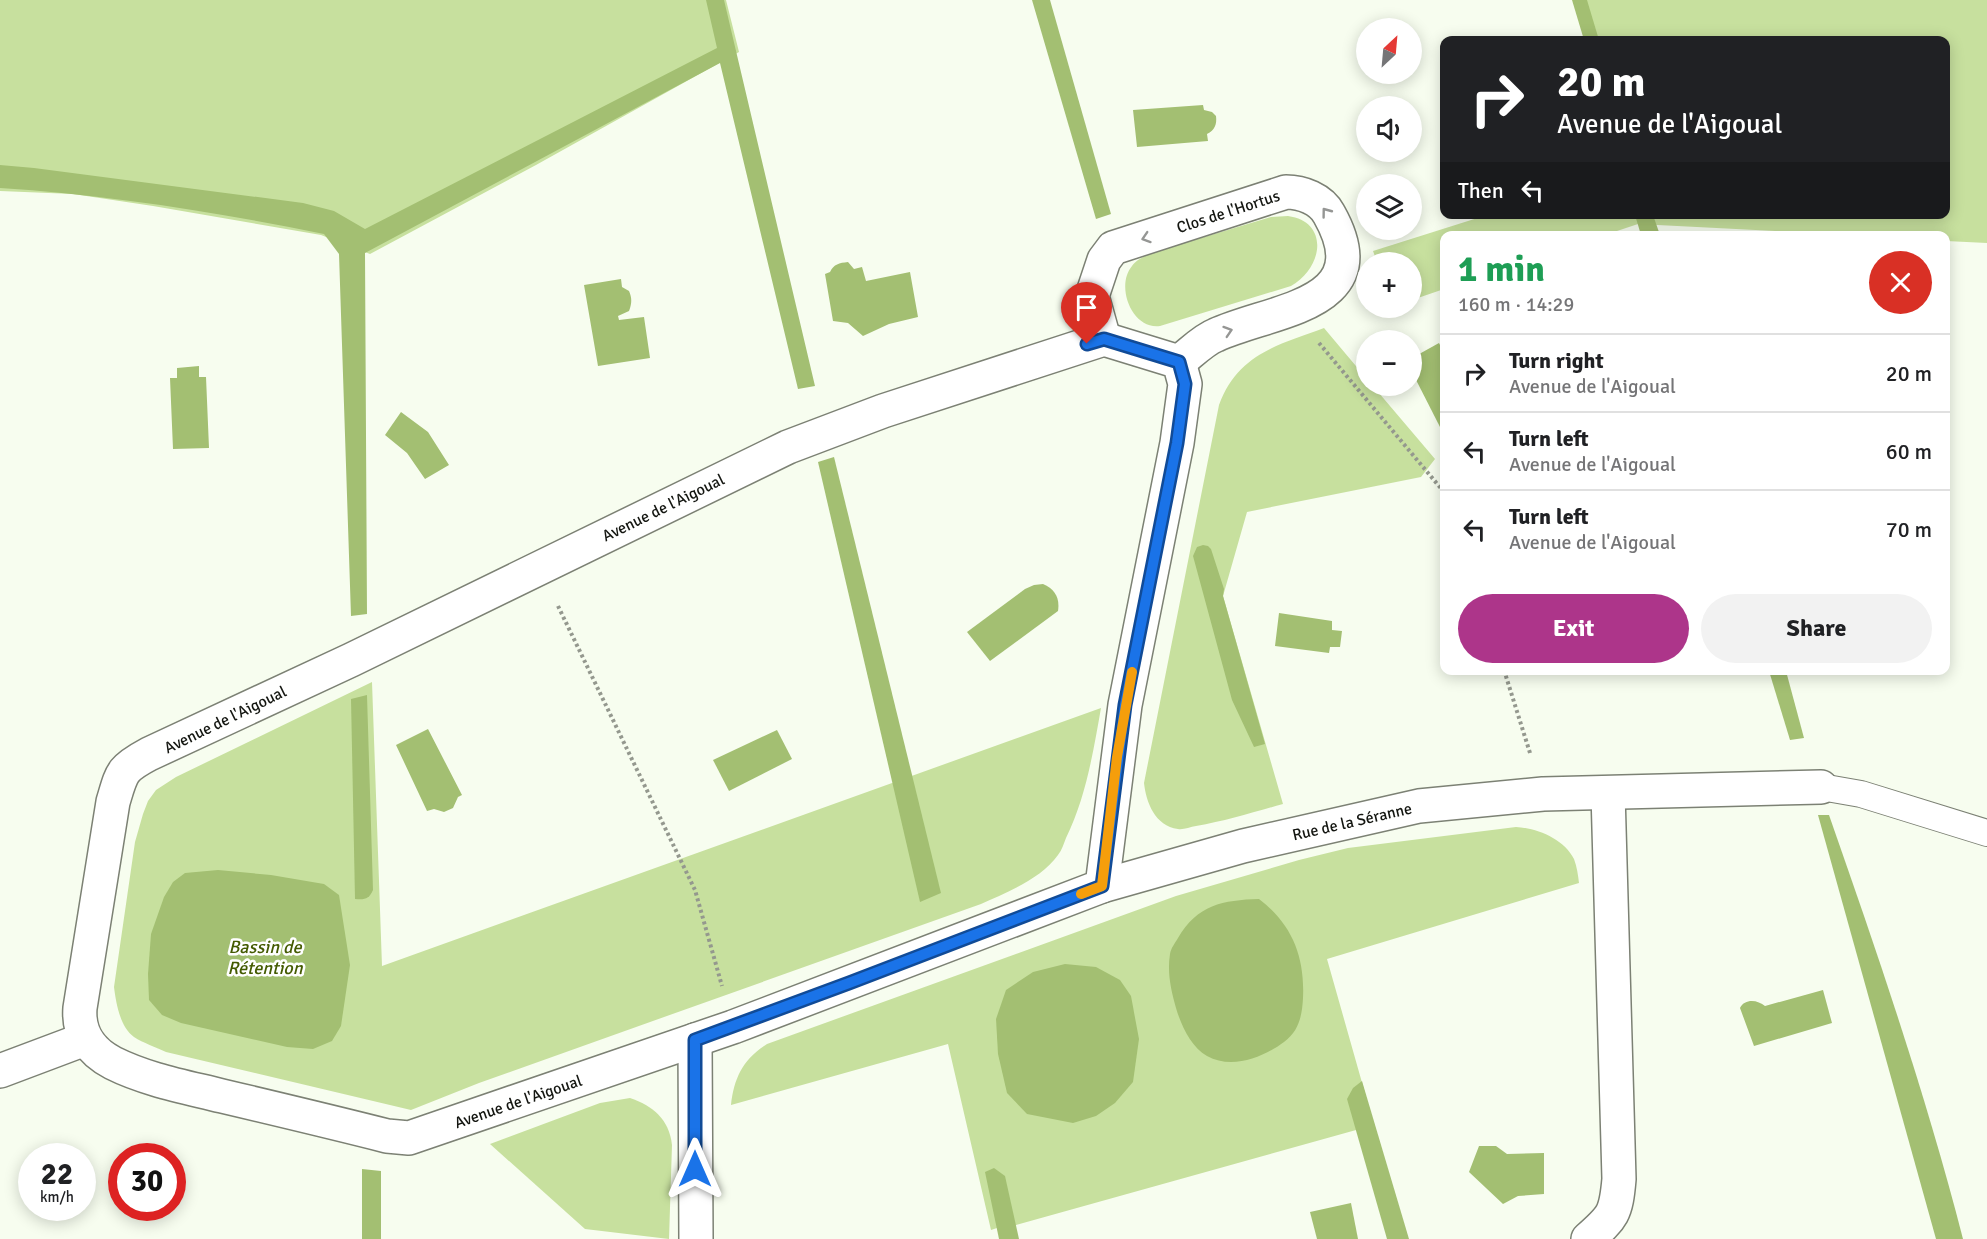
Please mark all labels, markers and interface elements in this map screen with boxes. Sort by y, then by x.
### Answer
north arrow [1356,18,1422,84]
map controls [1356,18,1422,396]
text: 20 m [1557,57,1646,108]
icon: right [1458,60,1536,138]
button: sound [1356,96,1422,162]
text: Avenue de l'Aigoual [1557,108,1782,141]
button: layers [1356,174,1422,240]
icon: left [1516,174,1549,207]
text: Then [1458,177,1504,204]
street label: Clos de l'Hortus [1174,186,1282,238]
one-way arrow [1322,207,1333,218]
one-way arrow [1141,230,1151,243]
text: 1 min [1458,247,1545,292]
button: close [1869,251,1932,314]
button: + [1356,252,1422,318]
pin [1061,282,1112,344]
icon: arrive [1070,291,1103,324]
text: 160 m · 14:29 [1458,292,1574,317]
one-way arrow [1222,325,1233,338]
button: − [1356,330,1422,396]
text: Turn right [1509,347,1604,374]
icon: right [1458,357,1491,390]
text: 20 m [1886,360,1932,387]
text: Avenue de l'Aigoual [1509,374,1676,399]
text: Turn left [1509,425,1589,452]
icon: left [1458,435,1491,468]
text: 60 m [1886,438,1932,465]
text: Avenue de l'Aigoual [1509,452,1676,477]
street label: Avenue de l'Aigoual [599,470,728,546]
text: Turn left [1509,503,1589,530]
icon: left [1458,513,1491,546]
text: 70 m [1886,516,1932,543]
text: Avenue de l'Aigoual [1509,530,1676,555]
button: Exit [1458,594,1689,663]
button: Share [1701,594,1932,663]
street label: Avenue de l'Aigoual [161,682,290,758]
street label: Rue de la Séranne [1290,798,1414,845]
water label: Bassin de Rétention [227,936,304,979]
street label: Avenue de l'Aigoual [452,1071,585,1133]
position arrow [663,1137,727,1201]
speed limit sign: 30 [108,1143,186,1221]
text: 22 [41,1156,73,1193]
text: km/h [40,1188,74,1206]

